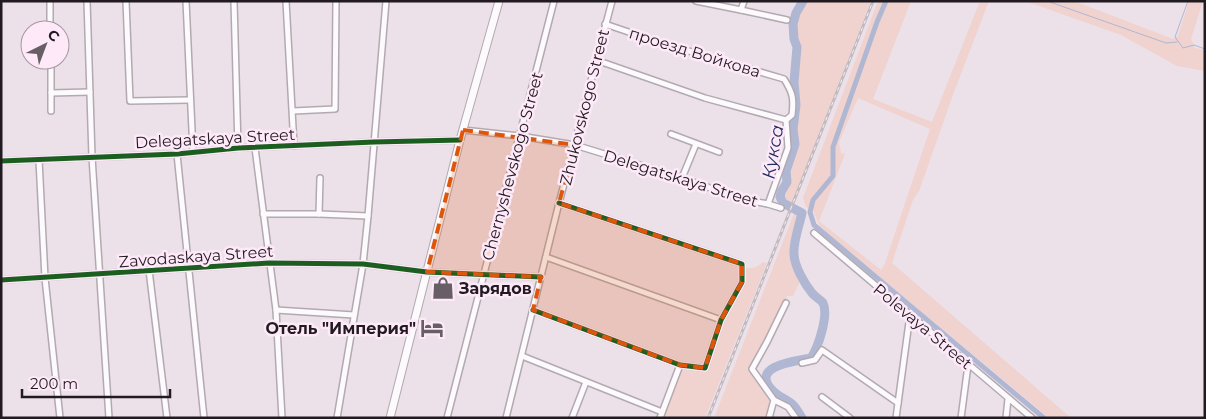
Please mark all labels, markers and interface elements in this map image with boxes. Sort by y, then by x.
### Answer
north arrow [20,20,70,70]
street label: проезд Войкова [627,23,763,82]
text: С [44,25,64,45]
street label: Zhukovskogo Street [556,27,613,187]
street label: Chernyshevskogo Street [478,69,547,263]
water label: Кукса [757,123,789,181]
street label: Delegatskaya Street [134,125,296,152]
street label: Delegatskaya Street [601,146,761,211]
street label: Zavodaskaya Street [118,242,275,271]
shop icon: Зарядов [430,275,456,301]
place label: Зарядов [458,279,532,298]
street label: Polevaya Street [869,280,976,374]
hotel icon: Отель "Империя" [419,315,445,341]
place label: Отель "Империя" [265,319,416,338]
scale bar [22,366,170,398]
text: 200 m [30,374,78,393]

